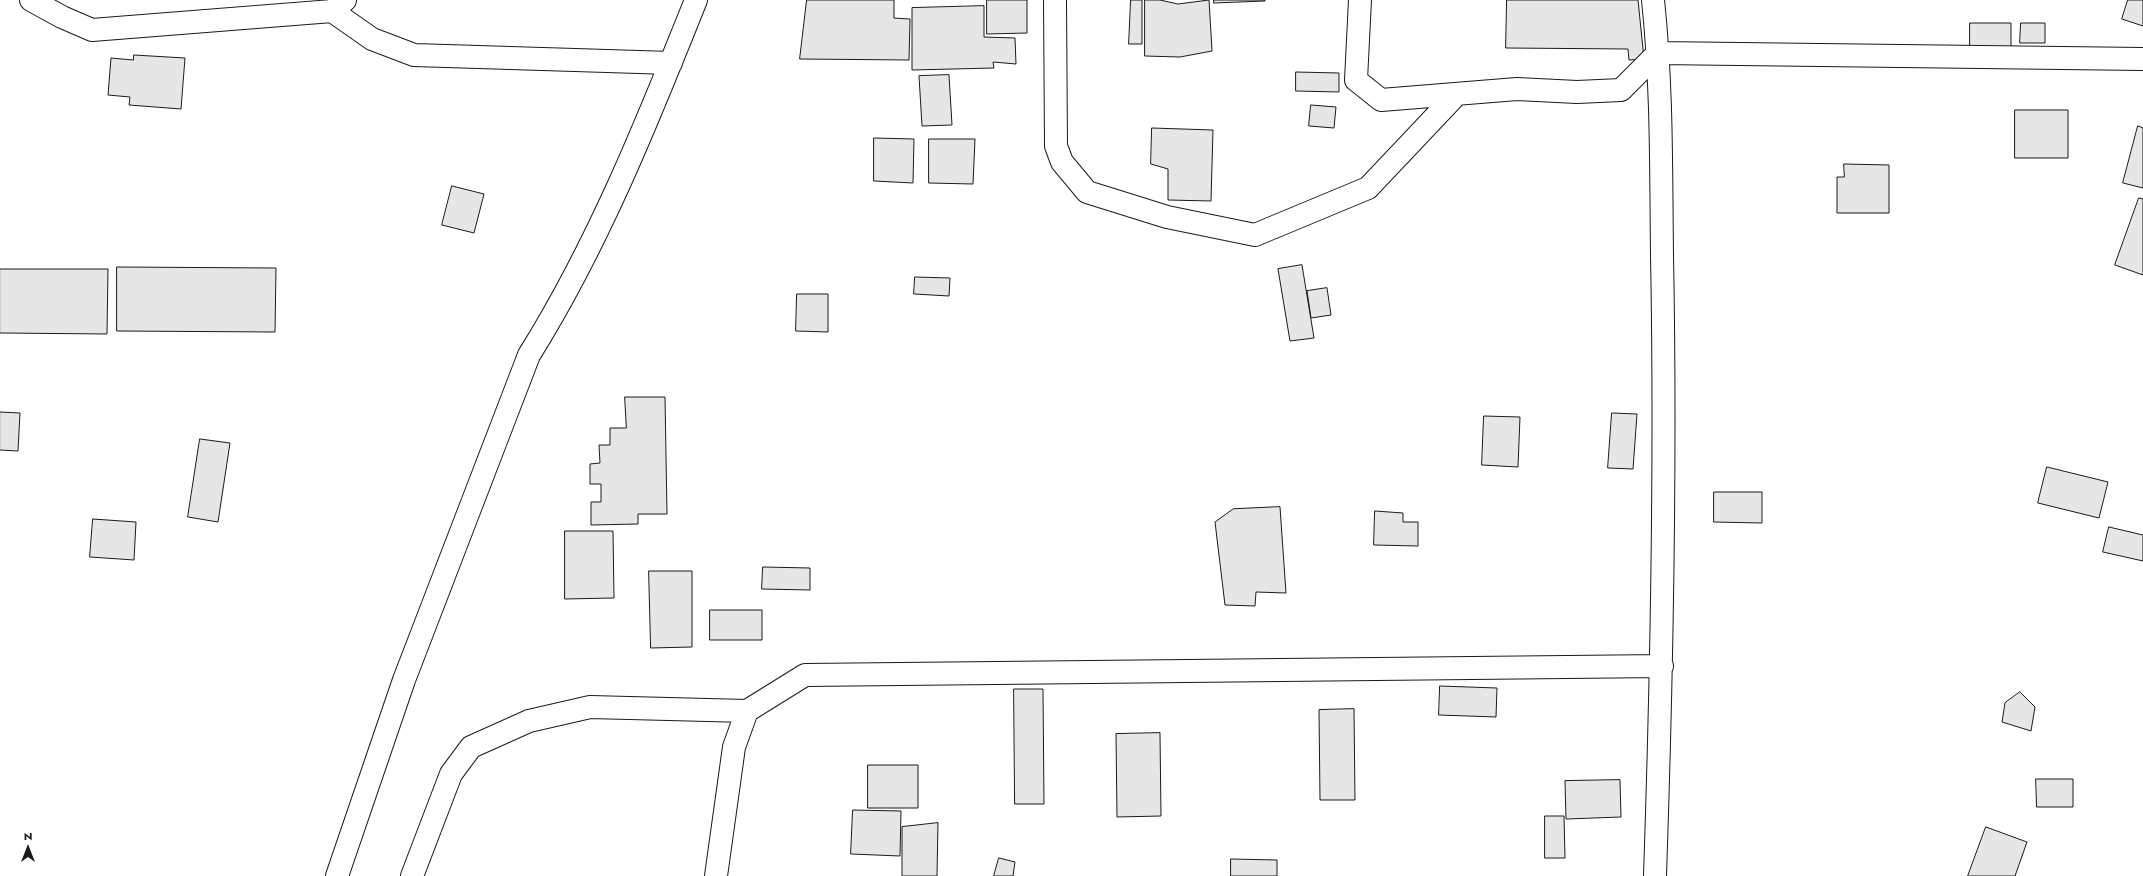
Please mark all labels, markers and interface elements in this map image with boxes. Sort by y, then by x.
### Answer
north arrow [8,828,48,868]
text: N [24,828,32,844]

